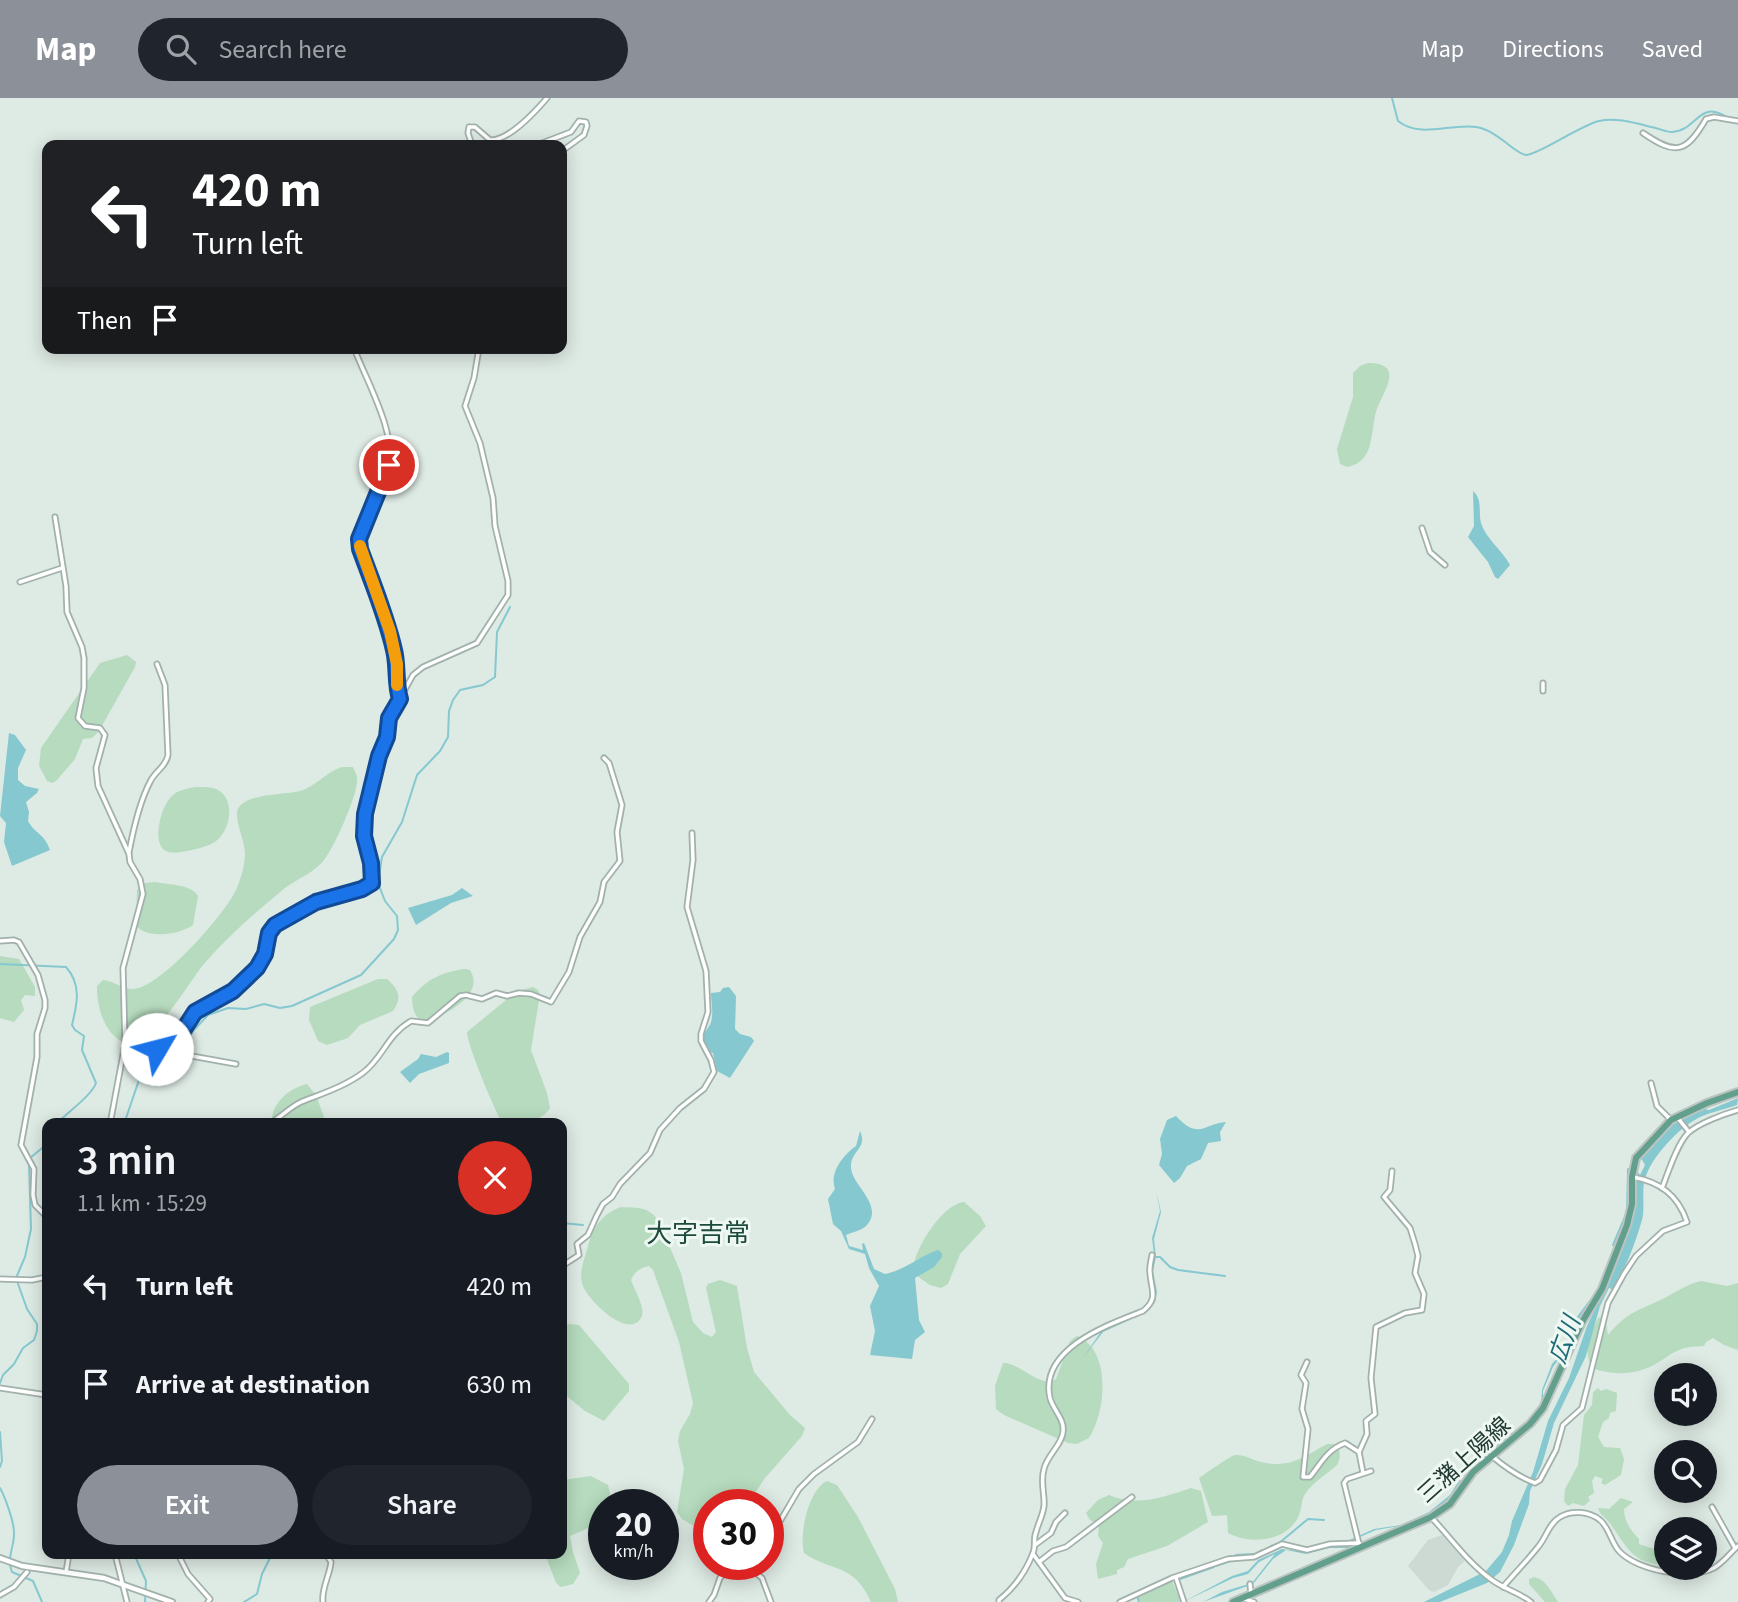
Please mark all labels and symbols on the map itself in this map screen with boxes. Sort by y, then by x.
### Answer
pin [359,435,419,495]
position arrow [120,1012,194,1086]
district label: 大字吉常 [646,1215,750,1252]
water label: 広川 [1540,1309,1591,1369]
street label: 三潴上陽線 [1410,1409,1518,1511]
speed limit sign: 30 [693,1489,784,1580]

